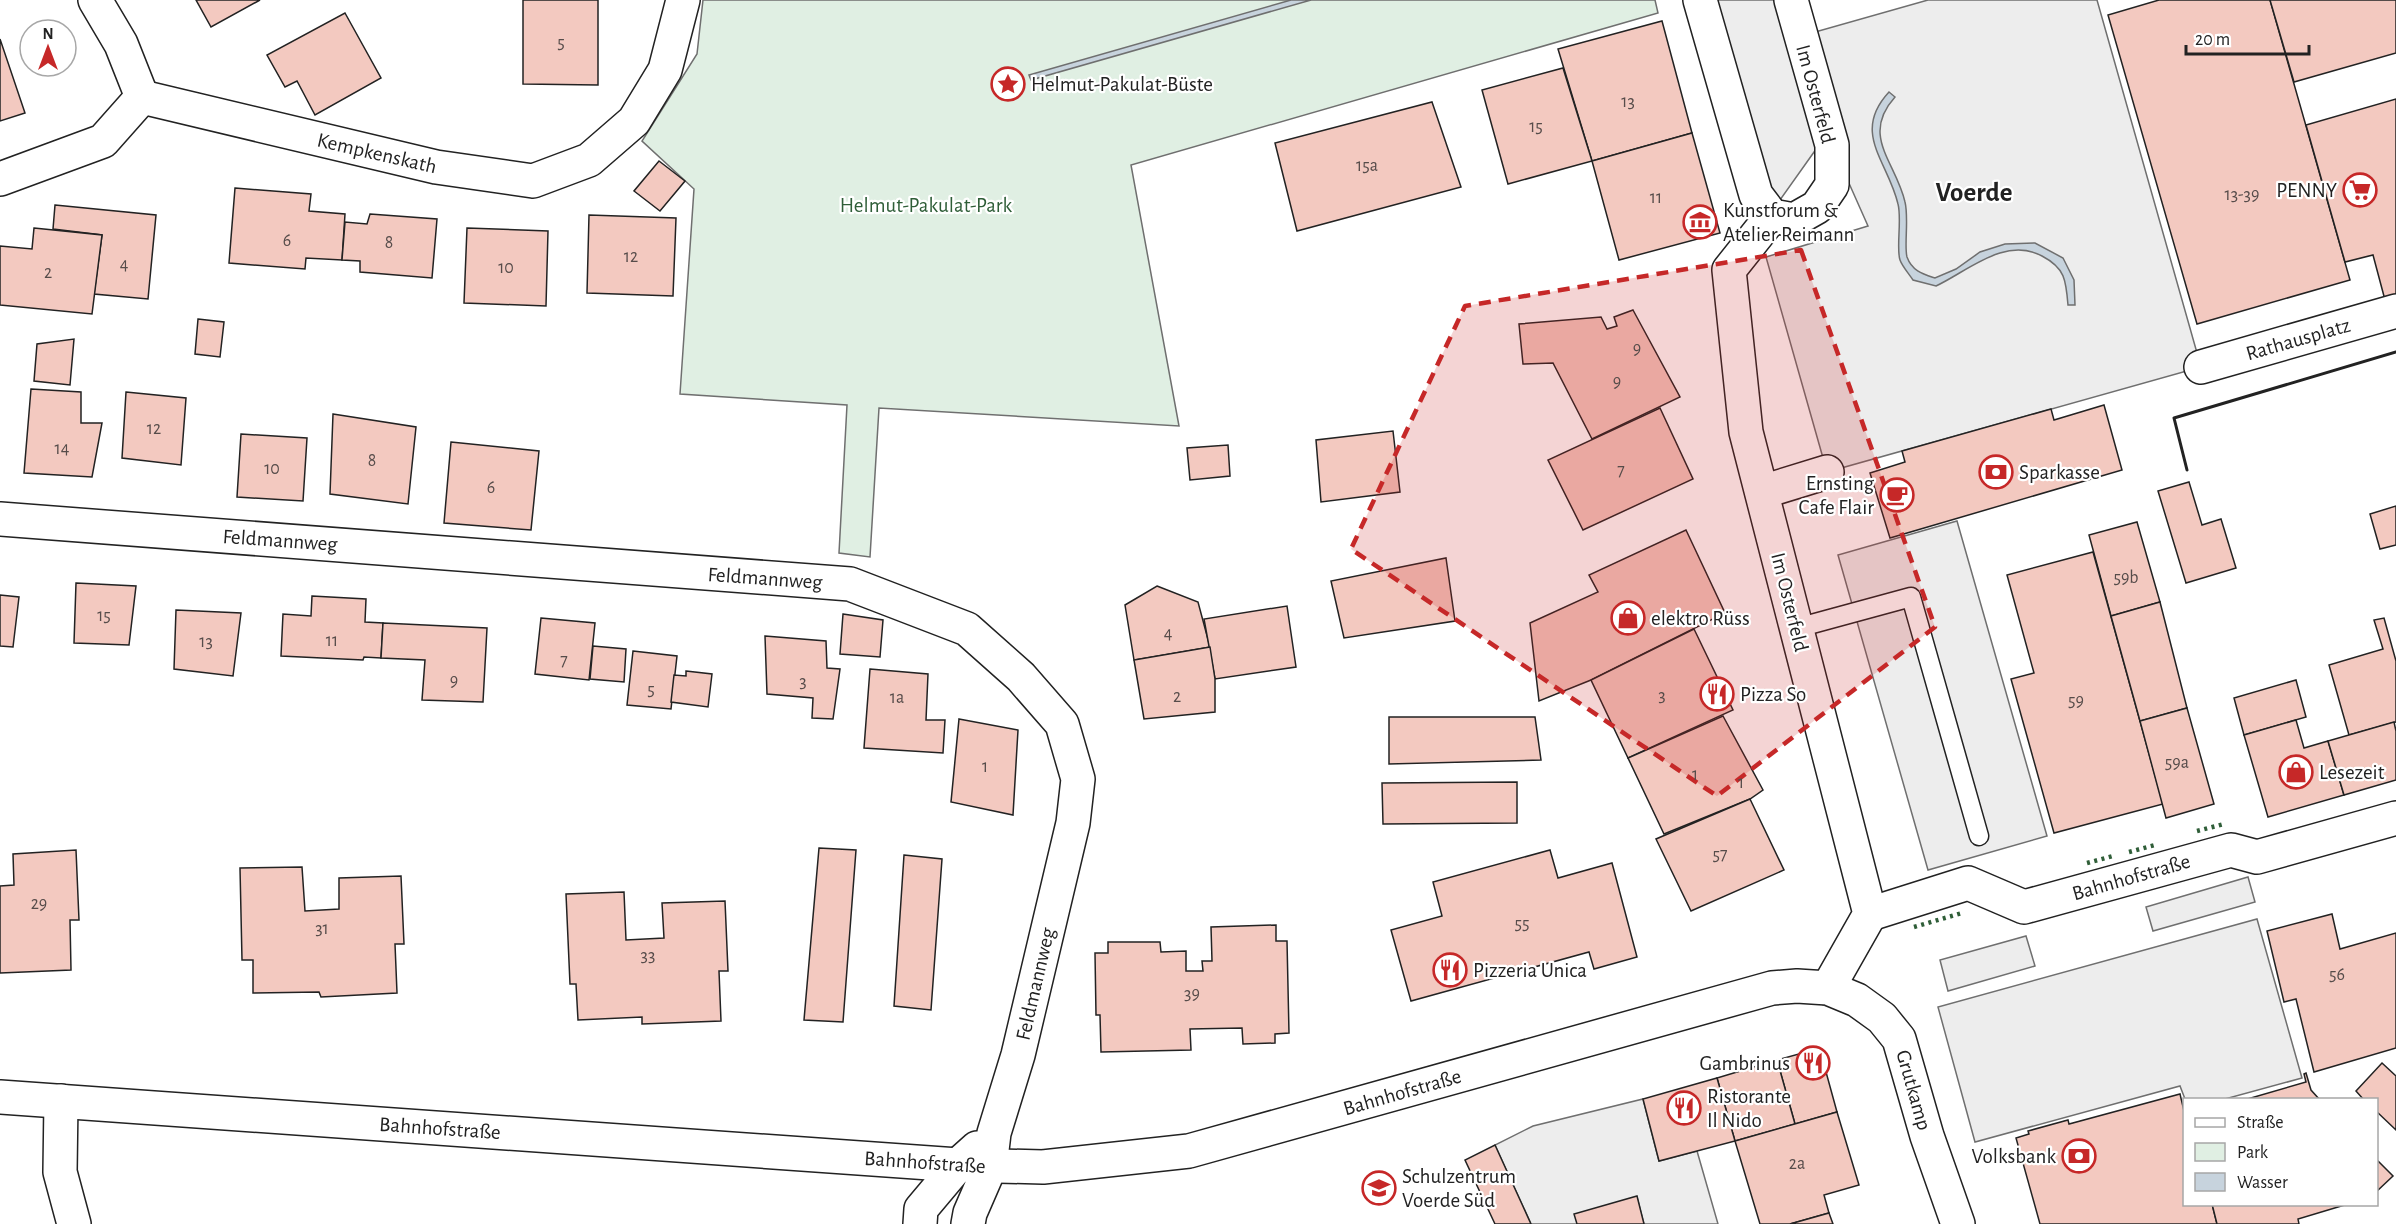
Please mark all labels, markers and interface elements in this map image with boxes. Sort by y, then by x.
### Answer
north arrow [18,18,78,78]
scale bar [2186,18,2309,56]
text: N [42,26,54,42]
text: 20 m [2195,31,2230,49]
house number: 5 [557,34,565,52]
street label: Im Osterfeld [1792,42,1839,146]
place icon: Helmut-Pakulat-Büste [990,66,1026,102]
place label: Helmut-Pakulat-Büste [1031,74,1213,95]
house number: 13 [1621,93,1635,111]
house number: 15 [1529,118,1543,136]
street label: Kempkenskath [315,130,439,177]
house number: 15a [1356,157,1378,175]
supermarket icon: PENNY [2342,172,2378,208]
district label: Voerde [1935,179,2013,206]
place label: PENNY [2276,180,2337,201]
house number: 13-39 [2224,186,2260,204]
house number: 11 [1650,189,1662,207]
park label: Helmut-Pakulat-Park [840,195,1013,216]
place label: Kunstforum & Atelier Reimann [1723,200,1854,245]
museum icon: Kunstforum & Atelier Reimann [1682,204,1718,240]
house number: 6 [283,232,291,250]
house number: 8 [385,234,393,252]
house number: 12 [624,248,638,266]
house number: 4 [120,256,129,274]
house number: 10 [498,259,514,277]
house number: 2 [44,264,52,282]
street label: Rathausplatz [2243,315,2353,364]
house number: 9 [1633,340,1641,358]
house number: 9 [1613,373,1621,391]
house number: 12 [147,420,161,438]
house number: 14 [55,440,70,458]
house number: 8 [368,452,376,470]
bank icon: Sparkasse [1978,454,2014,490]
house number: 10 [264,460,280,478]
house number: 7 [1617,462,1625,480]
place label: Sparkasse [2019,462,2100,483]
place label: Ernsting Cafe Flair [1799,473,1875,518]
cafe icon: Ernsting Cafe Flair [1879,477,1915,513]
house number: 6 [487,479,495,497]
street label: Feldmannweg [222,526,339,555]
street label: Im Osterfeld [1767,550,1812,654]
street label: Feldmannweg [707,564,824,593]
house number: 59b [2113,569,2139,587]
shop icon: elektro Rüss [1610,600,1646,636]
house number: 15 [97,607,111,625]
place label: elektro Rüss [1651,608,1750,629]
house number: 4 [1164,625,1173,643]
house number: 11 [326,632,338,650]
house number: 13 [199,633,213,651]
house number: 7 [560,652,568,670]
house number: 9 [450,672,458,690]
house number: 3 [799,673,807,691]
restaurant icon: Pizza So [1699,676,1735,712]
house number: 5 [647,681,655,699]
place label: Pizza So [1740,684,1806,705]
house number: 3 [1658,687,1666,705]
house number: 2 [1173,688,1181,706]
house number: 1a [890,689,904,707]
house number: 59 [2068,692,2084,710]
house number: 59a [2165,754,2189,772]
shop icon: Lesezeit [2278,754,2314,790]
house number: 1 [982,758,988,776]
place label: Lesezeit [2319,762,2385,783]
house number: 1 [1692,766,1698,784]
house number: 1 [1738,774,1744,792]
house number: 57 [1712,846,1728,864]
street label: Bahnhofstraße [2070,851,2193,904]
house number: 29 [31,895,47,913]
house number: 55 [1514,915,1530,933]
house number: 31 [315,920,329,938]
street label: Feldmannweg [1012,925,1059,1043]
house number: 33 [641,947,655,965]
restaurant icon: Pizzeria Unica [1432,952,1468,988]
place label: Pizzeria Unica [1473,960,1587,981]
house number: 56 [2329,966,2345,984]
house number: 39 [1184,985,1200,1003]
restaurant icon: Gambrinus [1795,1045,1831,1081]
street label: Grutkamp [1892,1048,1935,1133]
place label: Gambrinus [1700,1053,1790,1074]
street label: Bahnhofstraße [1341,1066,1464,1119]
place label: Ristorante Il Nido [1707,1086,1791,1131]
restaurant icon: Ristorante Il Nido [1666,1090,1702,1126]
legend [2183,1098,2378,1206]
street label: Bahnhofstraße [378,1114,501,1143]
text: Straße [2237,1114,2283,1132]
bank icon: Volksbank [2061,1138,2097,1174]
text: Park [2237,1144,2269,1162]
place label: Volksbank [1972,1146,2056,1167]
street label: Bahnhofstraße [863,1148,986,1177]
house number: 2a [1789,1155,1805,1173]
place label: Schulzentrum Voerde Süd [1402,1166,1516,1211]
school or university icon: Schulzentrum Voerde Süd [1361,1170,1397,1206]
text: Wasser [2237,1174,2288,1192]

